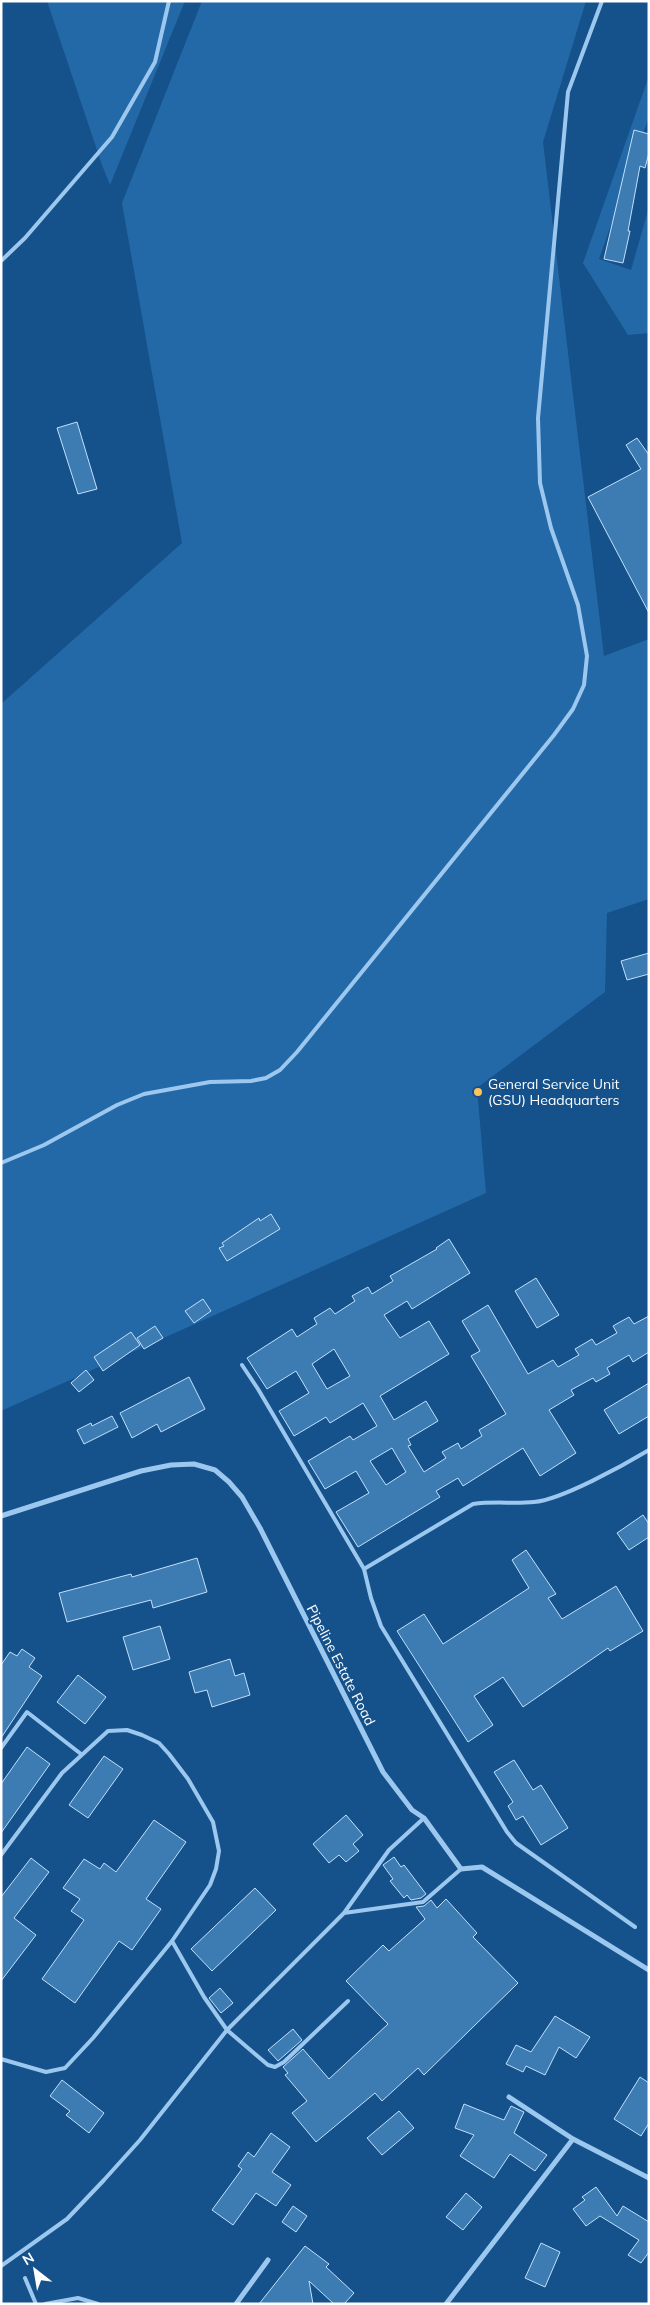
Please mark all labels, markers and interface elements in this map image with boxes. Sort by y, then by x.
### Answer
place label: General Service Unit (GSU) Headquarters [488,1075,620,1109]
marker: General Service Unit (GSU) Headquarters [472,1086,484,1098]
street label: Pipeline Estate Road [303,1602,379,1728]
north arrow [10,2245,60,2295]
text: N [19,2248,37,2269]

